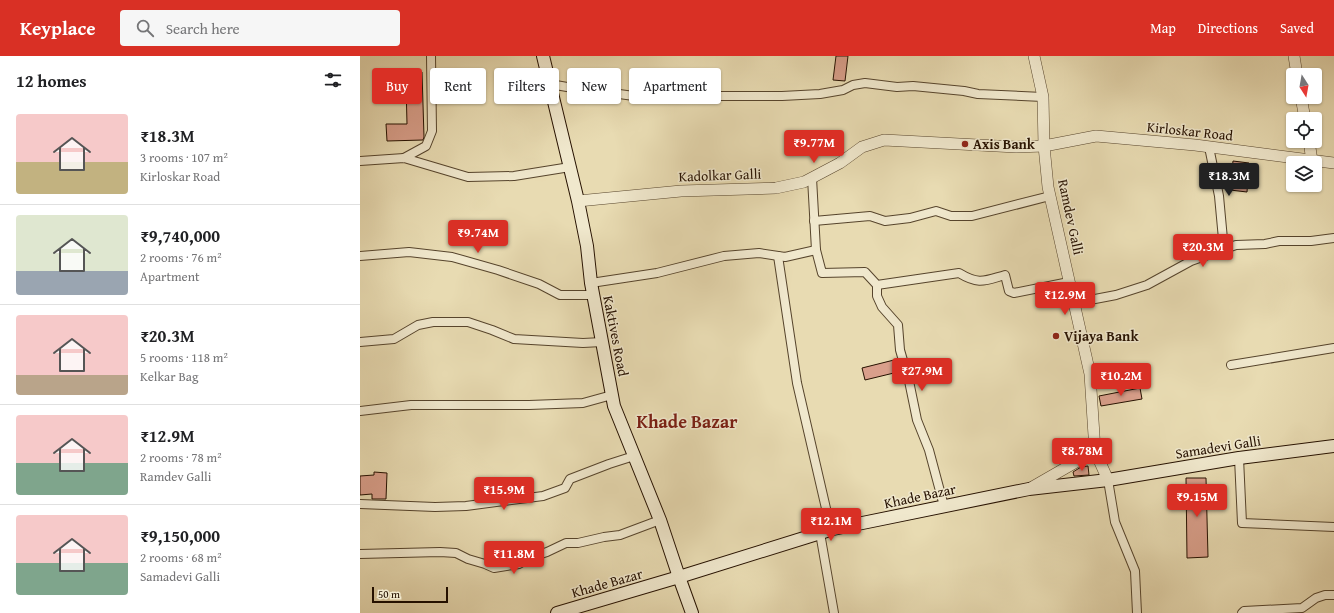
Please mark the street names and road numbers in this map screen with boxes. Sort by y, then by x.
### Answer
street label: Kirloskar Road [1146,117,1235,146]
street label: Kadolkar Galli [678,164,762,186]
street label: Ramdev Galli [1053,177,1089,257]
street label: Kaktives Road [598,294,634,379]
street label: Samadevi Galli [1174,430,1262,464]
street label: Khade Bazar [882,479,958,513]
street label: Khade Bazar [569,563,645,603]

